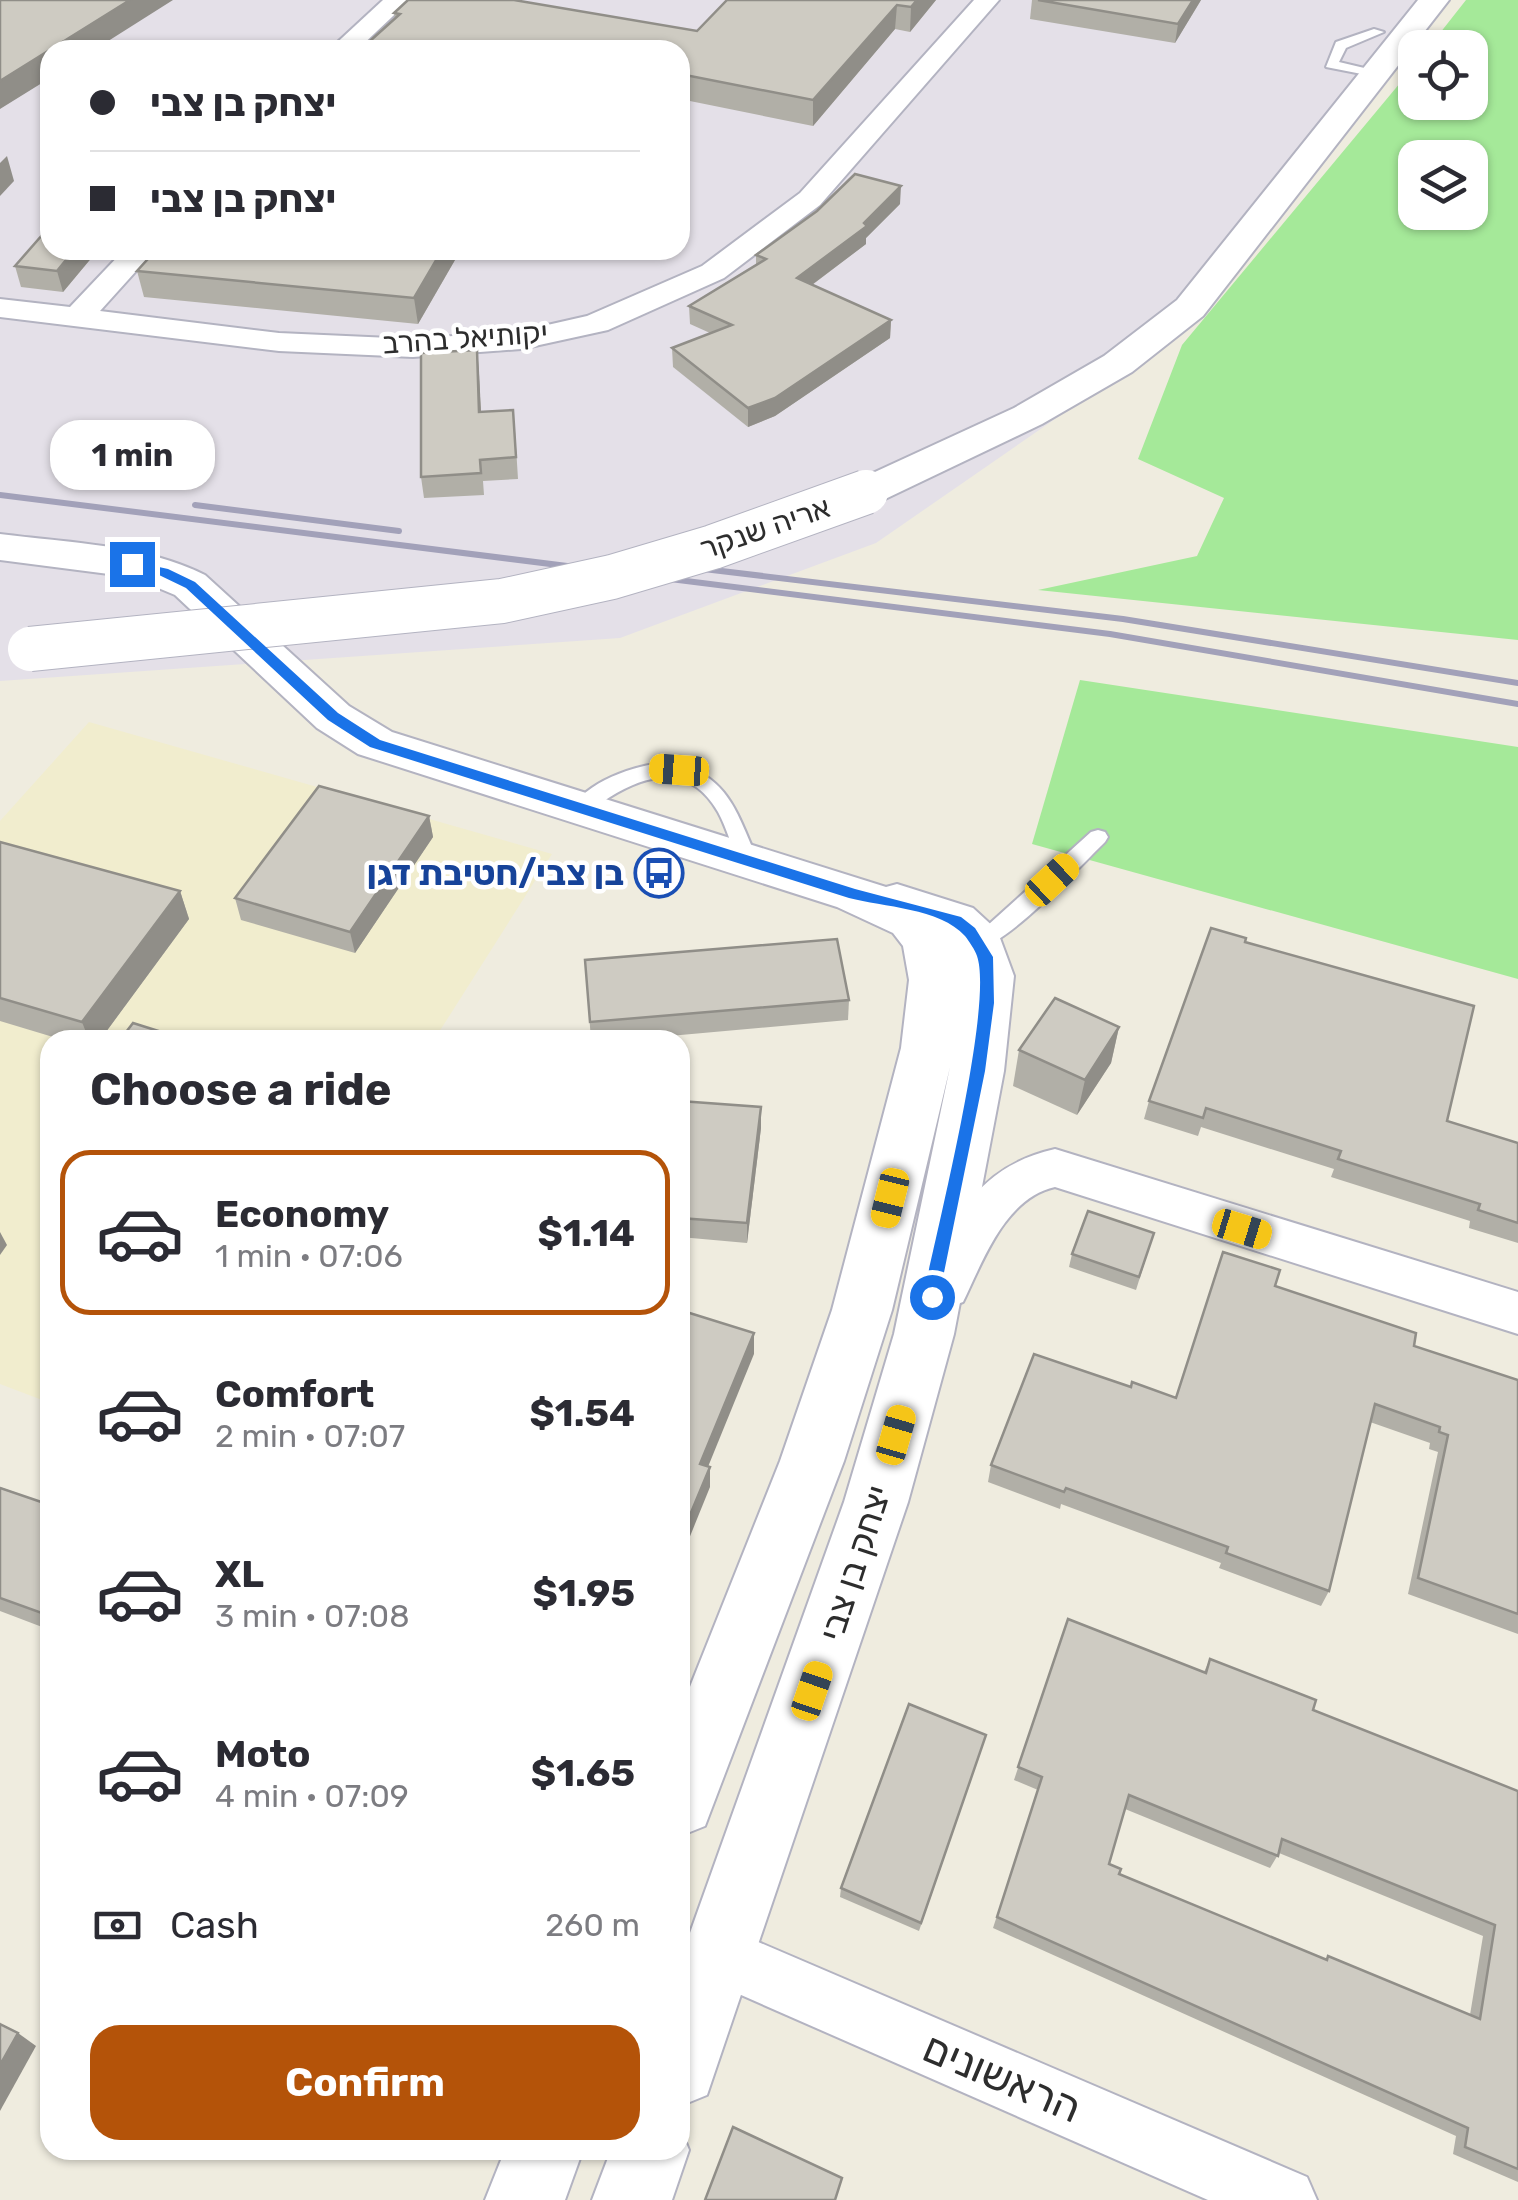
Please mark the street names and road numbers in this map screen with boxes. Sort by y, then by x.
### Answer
street label: יקותיאל בהרב [381,314,549,362]
street label: אריה שנקר [695,489,835,567]
street label: יצחק בן צבי [810,1480,900,1646]
street label: הראשונים [916,2022,1088,2134]

